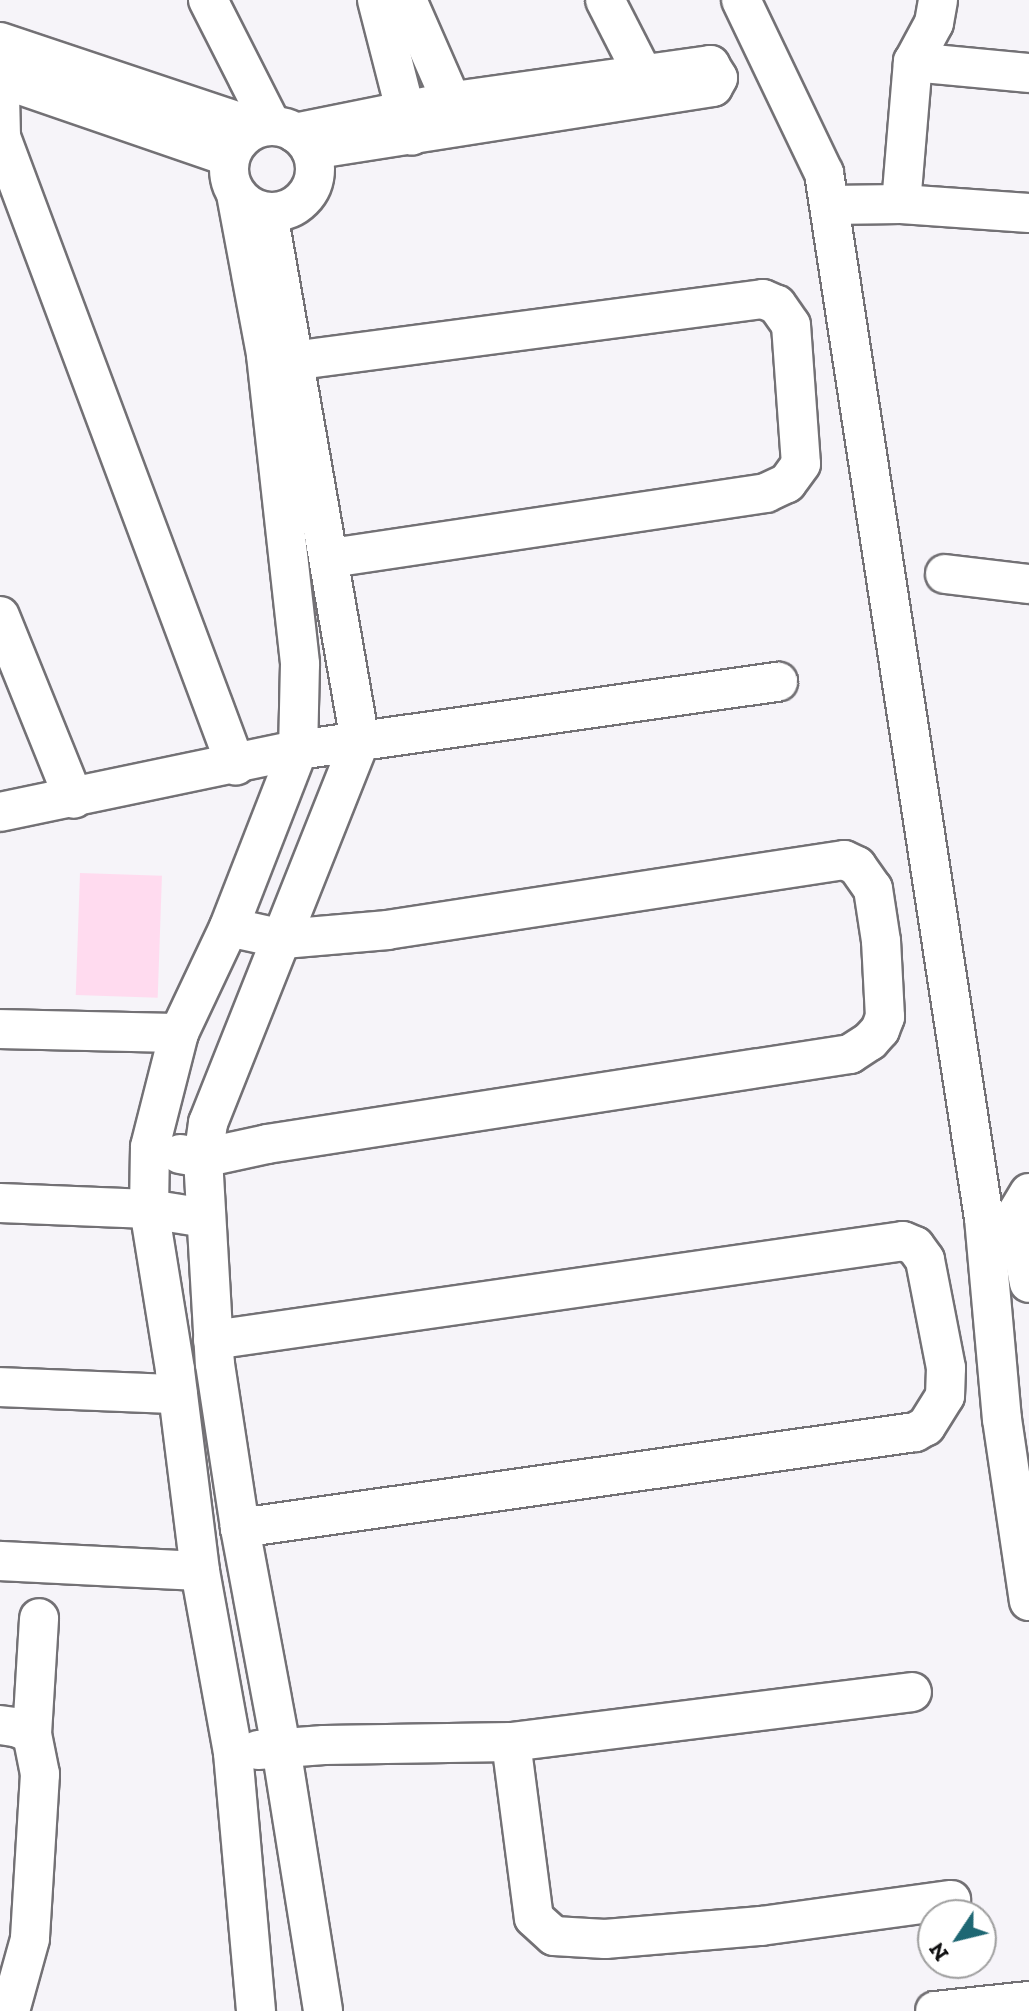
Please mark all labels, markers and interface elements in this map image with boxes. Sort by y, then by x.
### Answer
north arrow [917,1899,997,1979]
text: N [923,1937,954,1967]

